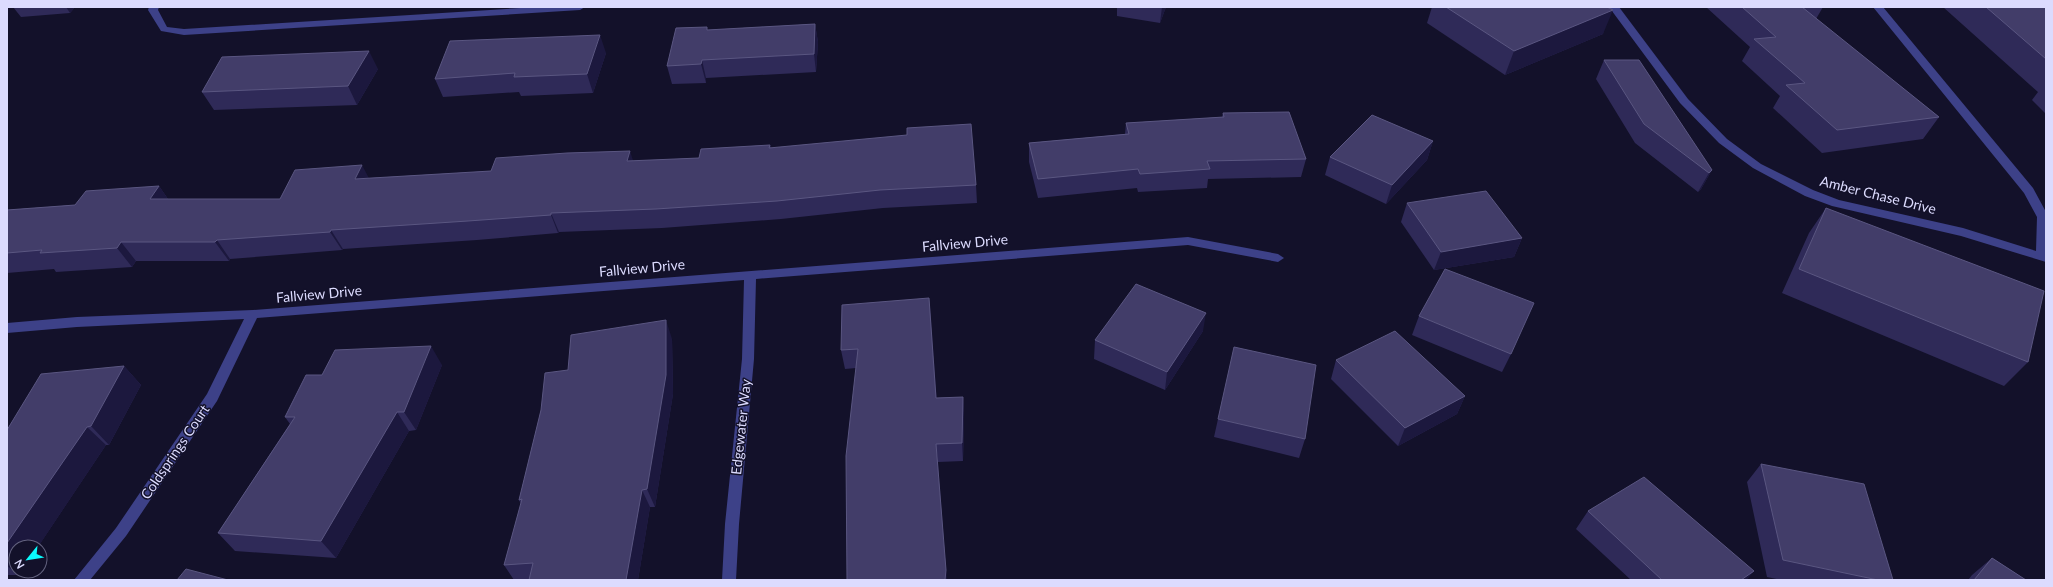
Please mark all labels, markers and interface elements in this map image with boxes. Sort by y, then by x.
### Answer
street label: Amber Chase Drive [1818,172,1938,217]
street label: Fallview Drive [921,230,1009,255]
street label: Fallview Drive [598,255,686,280]
street label: Fallview Drive [275,281,363,306]
street label: Edgewater Way [727,377,754,476]
street label: Coldsprings Court [137,401,213,502]
north arrow [8,539,48,579]
text: N [11,557,27,571]

